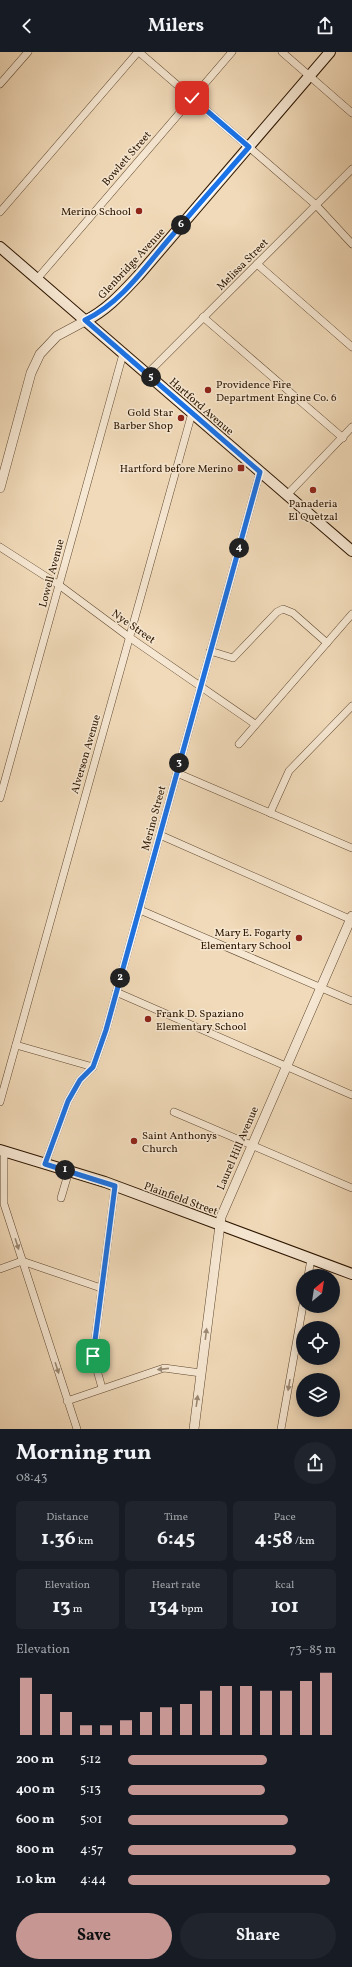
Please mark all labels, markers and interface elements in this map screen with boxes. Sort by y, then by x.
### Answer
text: Milers [148,14,204,39]
icon: back [16,15,38,37]
icon: share [314,15,336,37]
pin [175,81,209,115]
icon: check [181,87,203,109]
street label: Bowlett Street [99,128,155,190]
place label: Merino School [61,205,131,220]
marker: Merino School [134,206,144,216]
pin: 6 [171,215,191,235]
text: 6 [178,217,184,232]
street label: Glenbridge Avenue [95,225,169,303]
street label: Melissa Street [214,236,272,294]
pin: 5 [141,367,161,387]
text: 5 [148,369,154,384]
street label: Hartford Avenue [166,375,236,439]
place label: Providence Fire Department Engine Co. 6 [216,378,337,406]
marker: Providence Fire Department Engine Co. 6 [203,385,213,395]
place label: Gold Star Barber Shop [113,406,173,434]
marker: Gold Star Barber Shop [176,413,186,423]
place label: Hartford before Merino [120,462,233,477]
marker: Hartford before Merino [236,463,246,473]
marker: Panaderia El Quetzal [308,485,318,495]
place label: Panaderia El Quetzal [288,497,338,525]
street label: Lowell Avenue [36,538,69,609]
pin: 4 [229,538,249,558]
text: 4 [236,540,242,555]
street label: Nye Street [108,607,158,648]
street label: Alverson Avenue [68,713,105,796]
pin: 3 [169,753,189,773]
text: 3 [176,755,182,770]
street label: Merino Street [139,784,170,852]
place label: Mary E. Fogarty Elementary School [200,926,291,954]
marker: Mary E. Fogarty Elementary School [294,933,304,943]
pin: 2 [110,968,130,988]
text: 2 [117,970,123,985]
place label: Frank D. Spaziano Elementary School [156,1007,247,1035]
marker: Frank D. Spaziano Elementary School [143,1014,153,1024]
street label: Laurel Hill Avenue [214,1104,263,1193]
place label: Saint Anthonys Church [142,1129,217,1157]
marker: Saint Anthonys Church [129,1136,139,1146]
pin: 1 [55,1160,75,1180]
text: 1 [63,1162,67,1177]
street label: Plainfield Street [141,1179,220,1220]
one-way arrow [14,1239,20,1251]
north arrow [296,1269,340,1313]
map controls [296,1269,340,1417]
button: locate [296,1321,340,1365]
one-way arrow [203,1328,209,1340]
pin [76,1339,110,1373]
icon: arrive [82,1345,104,1367]
one-way arrow [54,1362,60,1374]
one-way arrow [156,1366,169,1373]
button: layers [296,1373,340,1417]
one-way arrow [285,1379,291,1391]
one-way arrow [194,1395,201,1407]
text: Morning run [16,1438,151,1469]
button: share [294,1442,336,1484]
text: 08:43 [16,1469,47,1487]
text: Distance [46,1510,88,1525]
text: Time [164,1510,188,1525]
text: Pace [274,1510,296,1525]
text: 1.36 [41,1525,76,1553]
text: 6:45 [157,1525,195,1553]
text: 4:58 [255,1525,293,1553]
text: km [76,1534,94,1549]
text: /km [293,1534,315,1549]
text: Elevation [44,1578,90,1593]
text: Heart rate [152,1578,200,1593]
text: kcal [275,1578,294,1593]
text: 13 [52,1593,70,1621]
text: 134 [149,1593,179,1621]
text: 101 [270,1593,299,1621]
text: m [70,1602,82,1617]
text: bpm [179,1602,203,1617]
text: Elevation [16,1641,70,1659]
text: 73–85 m [289,1641,336,1659]
text: 200 m [16,1751,54,1769]
text: 5:12 [80,1751,101,1769]
text: 400 m [16,1781,55,1799]
text: 5:13 [80,1781,101,1799]
text: 600 m [16,1811,54,1829]
text: 5:01 [80,1811,102,1829]
text: 800 m [16,1841,54,1859]
text: 4:57 [80,1841,103,1859]
text: 1.0 km [16,1871,56,1889]
text: 4:44 [80,1871,106,1889]
button: Save [16,1913,172,1959]
button: Share [180,1913,336,1959]

